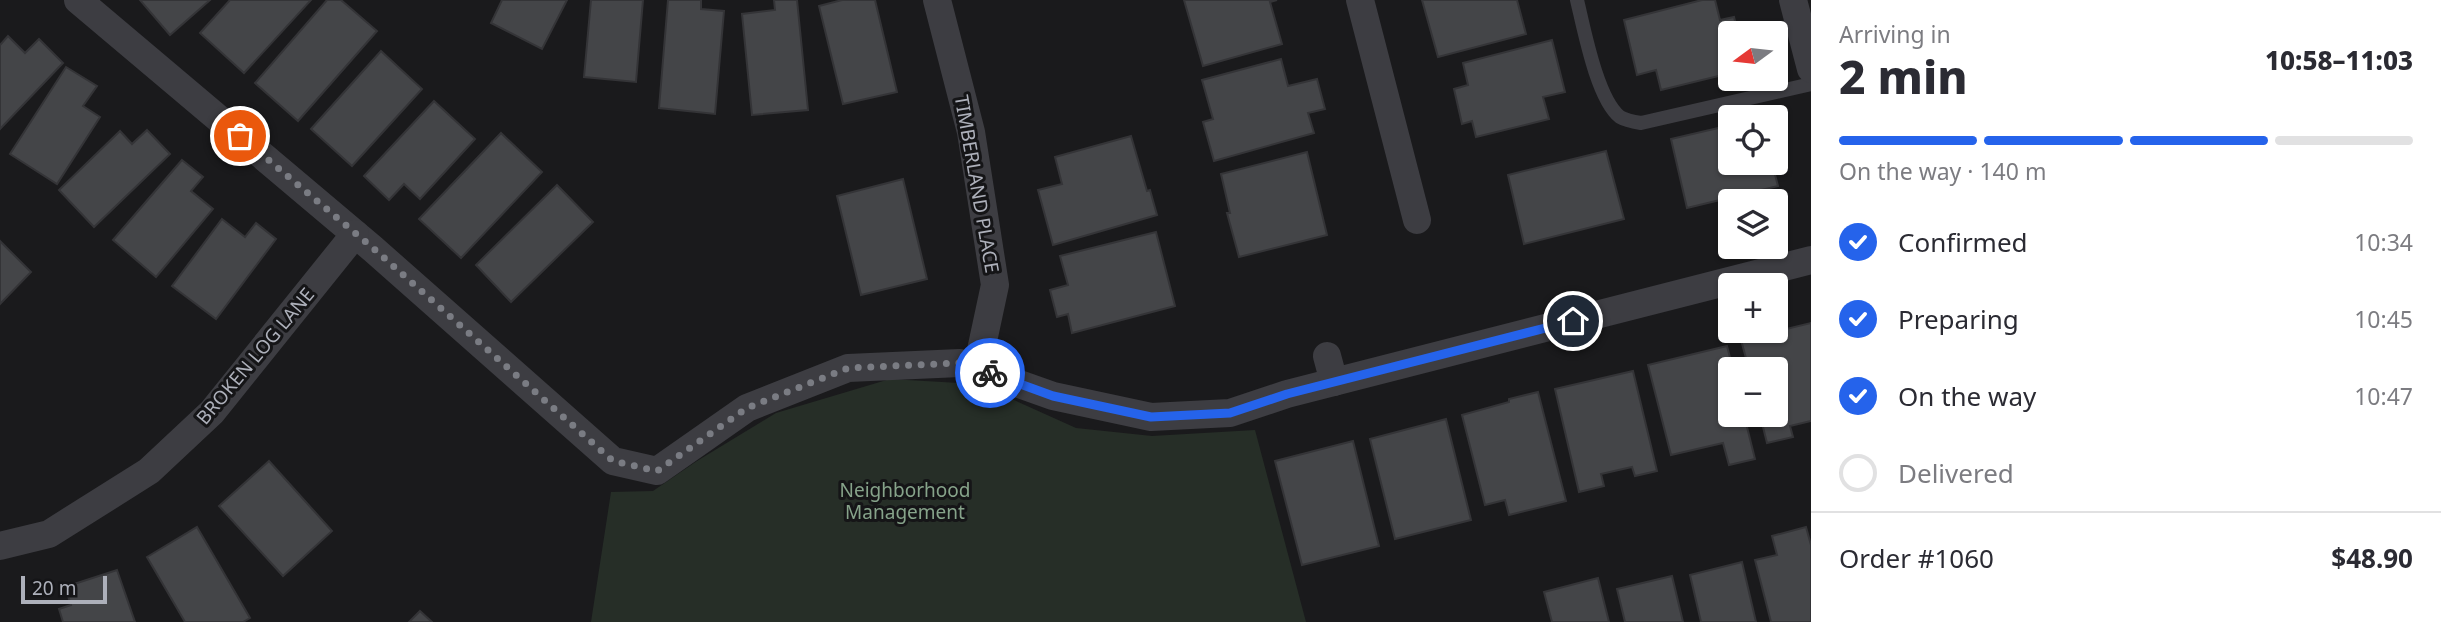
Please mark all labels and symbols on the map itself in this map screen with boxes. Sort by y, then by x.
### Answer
north arrow [1718,21,1788,91]
street label: TIMBERLAND PLACE [949,93,1005,275]
pin [210,106,270,166]
street label: BROKEN LOG LANE [190,282,320,430]
pin [1543,291,1603,351]
courier [955,338,1025,408]
park label: Neighborhood Management [840,477,970,525]
scale bar [21,573,107,605]

